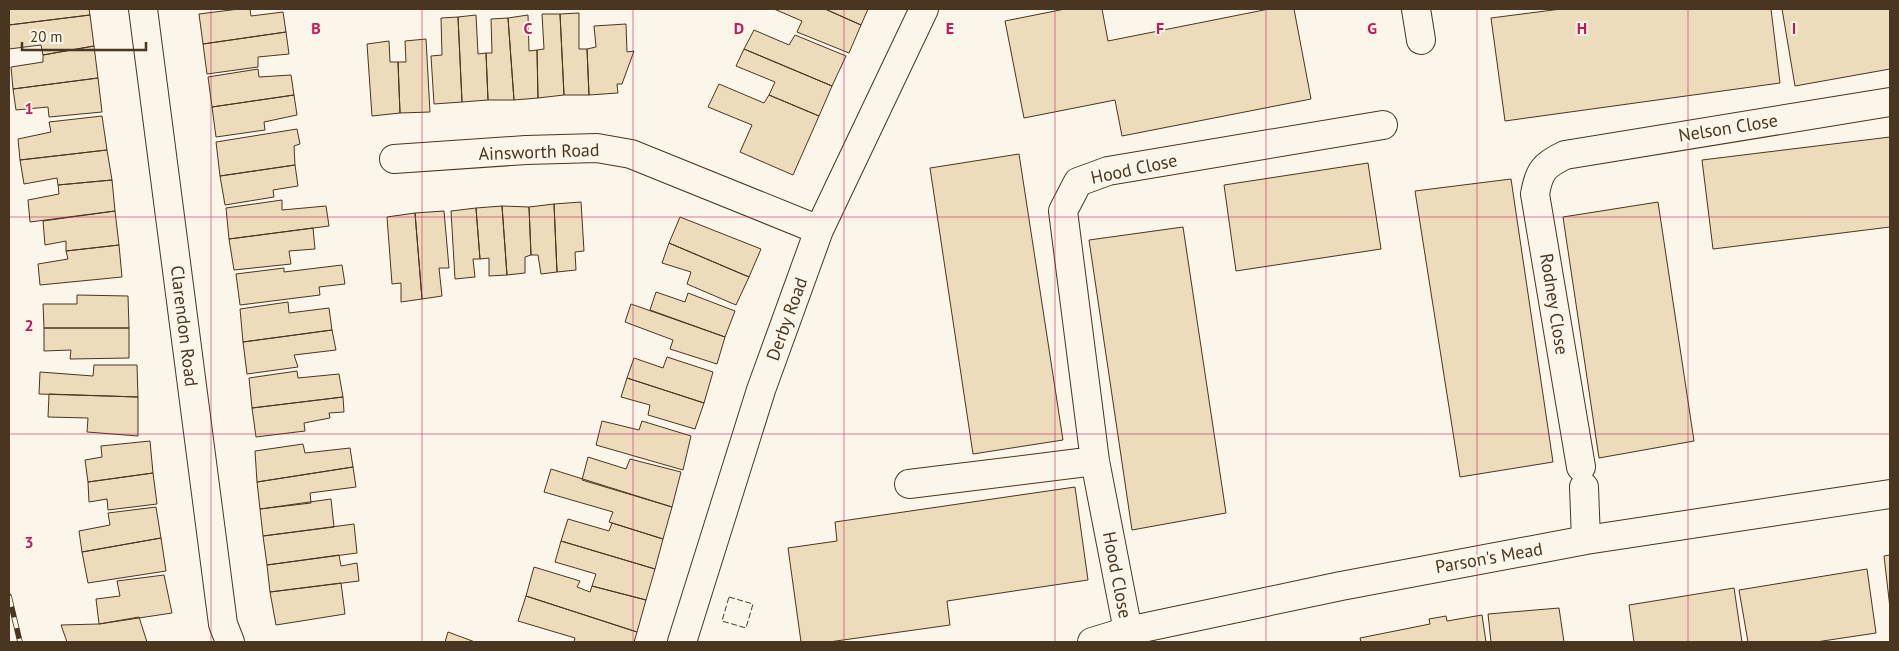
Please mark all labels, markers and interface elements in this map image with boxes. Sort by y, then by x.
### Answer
text: B [311,18,321,38]
text: C [524,18,533,38]
text: D [734,18,744,38]
text: E [946,18,954,38]
text: F [1156,18,1164,38]
text: G [1367,18,1377,38]
text: H [1577,18,1587,38]
text: I [1792,18,1796,38]
scale bar [22,20,146,52]
text: 20 m [30,27,63,46]
text: 1 [24,98,34,118]
street label: Nelson Close [1677,108,1779,147]
street label: Ainsworth Road [478,138,600,165]
street label: Hood Close [1089,148,1179,189]
street label: Rodney Close [1535,252,1574,356]
street label: Clarendon Road [166,264,203,388]
street label: Derby Road [761,274,812,364]
text: 2 [24,315,34,335]
street label: Hood Close [1098,530,1137,620]
text: 3 [24,532,34,552]
street label: Parson's Mead [1433,537,1544,578]

